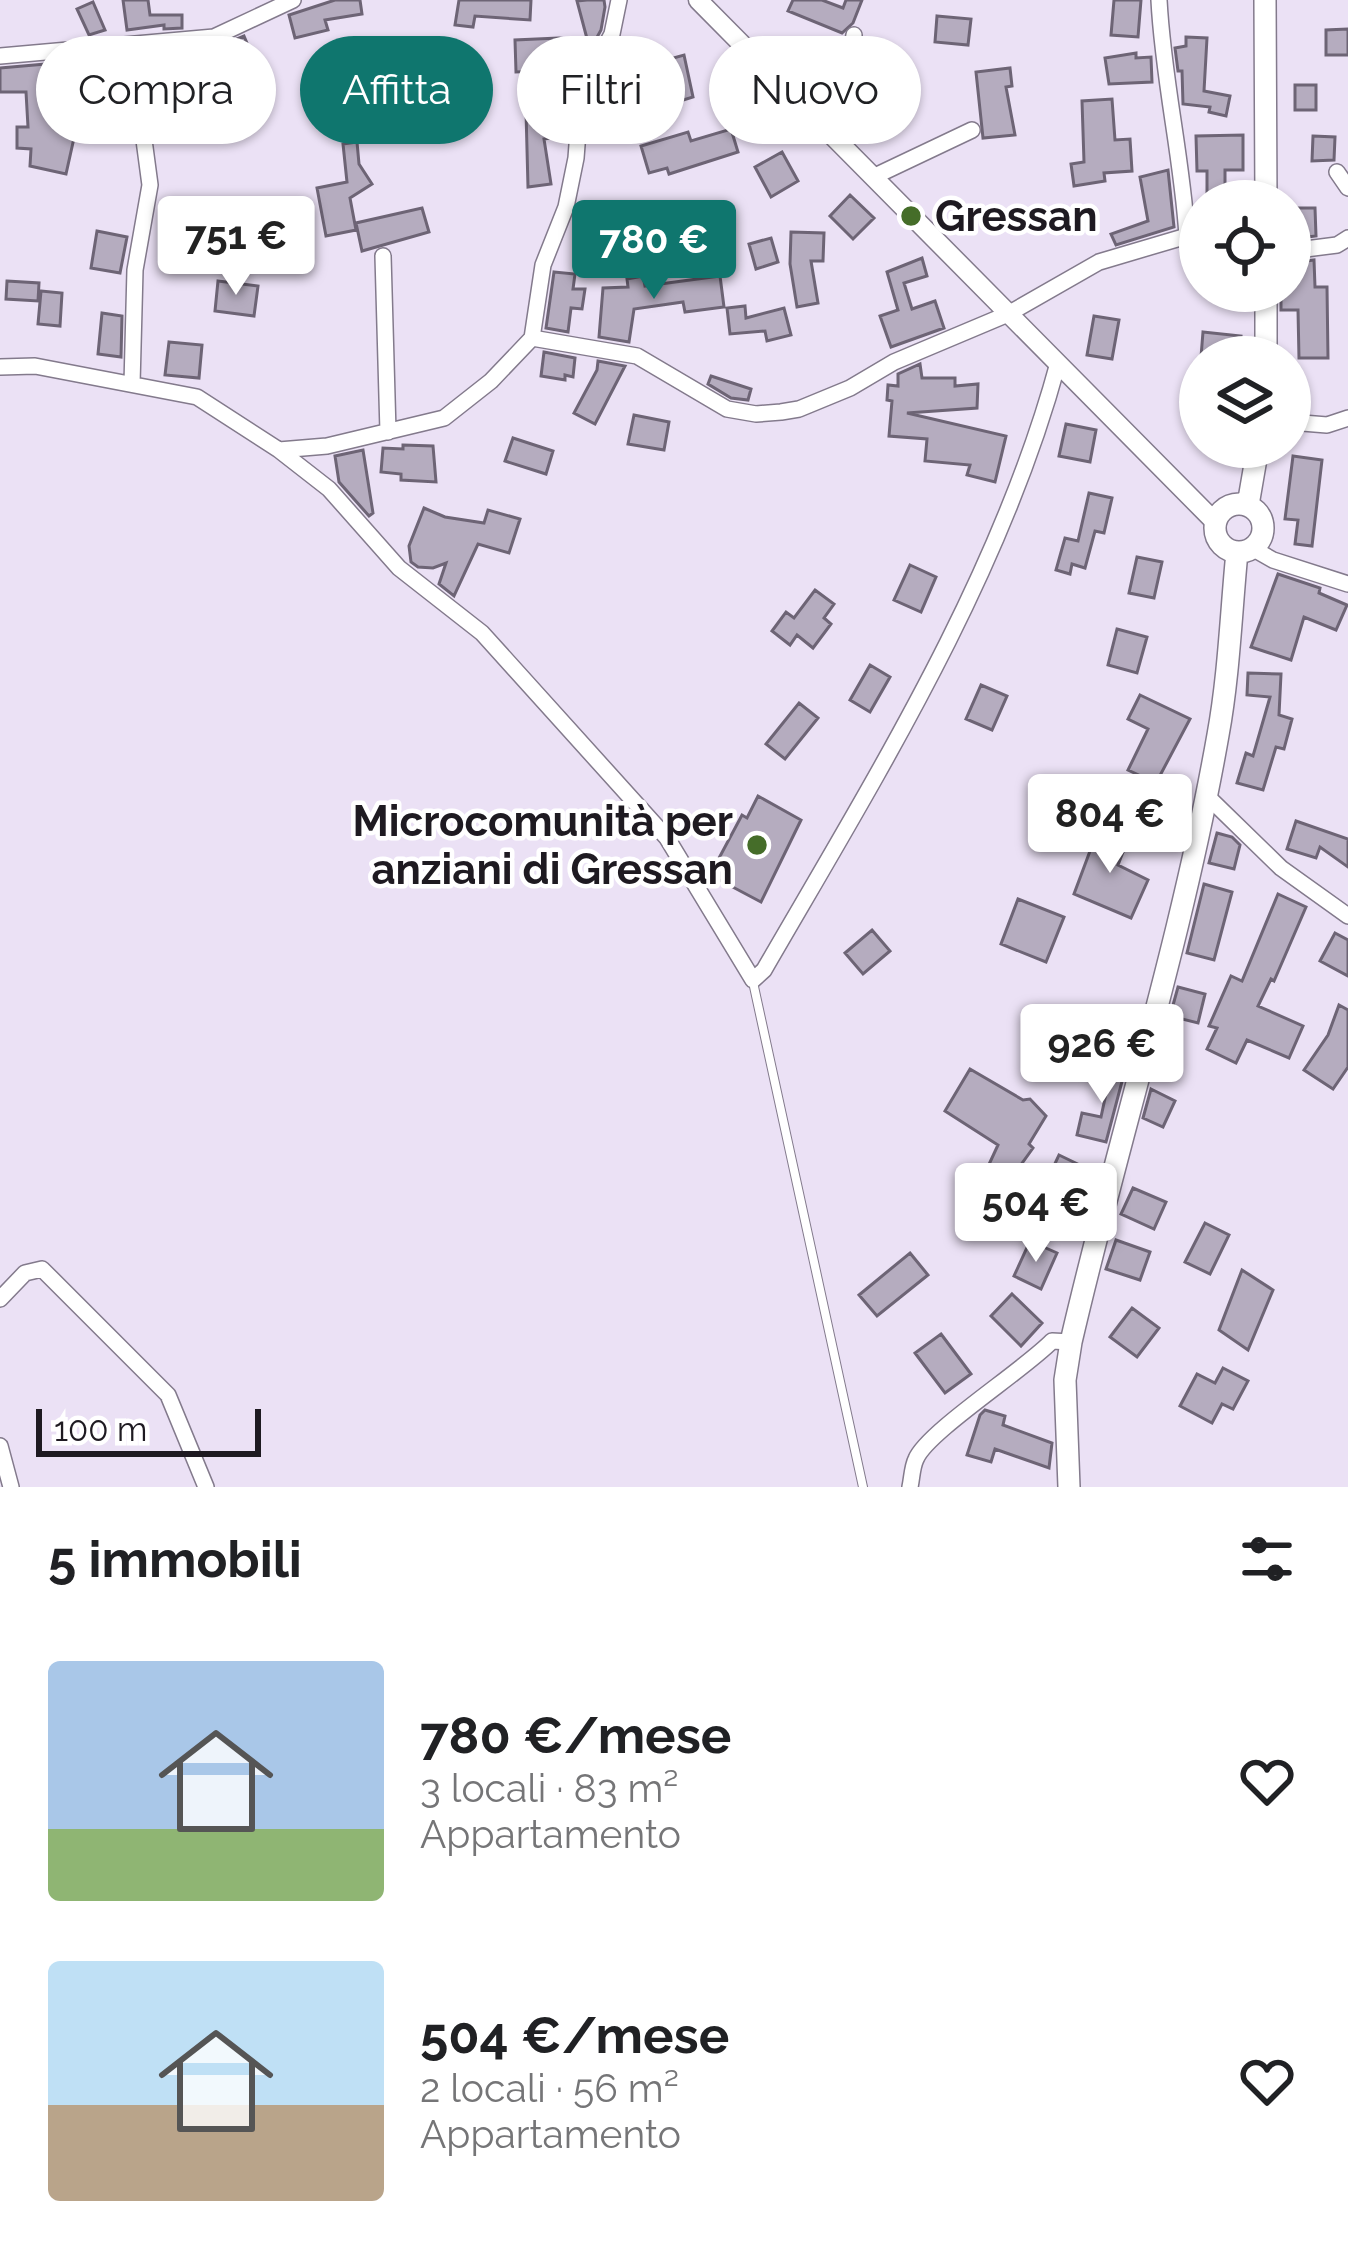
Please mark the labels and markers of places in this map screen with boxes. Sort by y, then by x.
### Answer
place label: Gressan [935,192,1098,241]
pin: 751 € [152,196,320,298]
pin: 780 € [570,200,738,302]
marker: Gressan [898,203,924,229]
pin: 804 € [1026,774,1194,876]
place label: Microcomunità per anziani di Gressan [352,797,733,894]
marker: Microcomunità per anziani di Gressan [744,832,770,858]
pin: 926 € [1018,1004,1186,1106]
pin: 504 € [952,1163,1120,1265]

